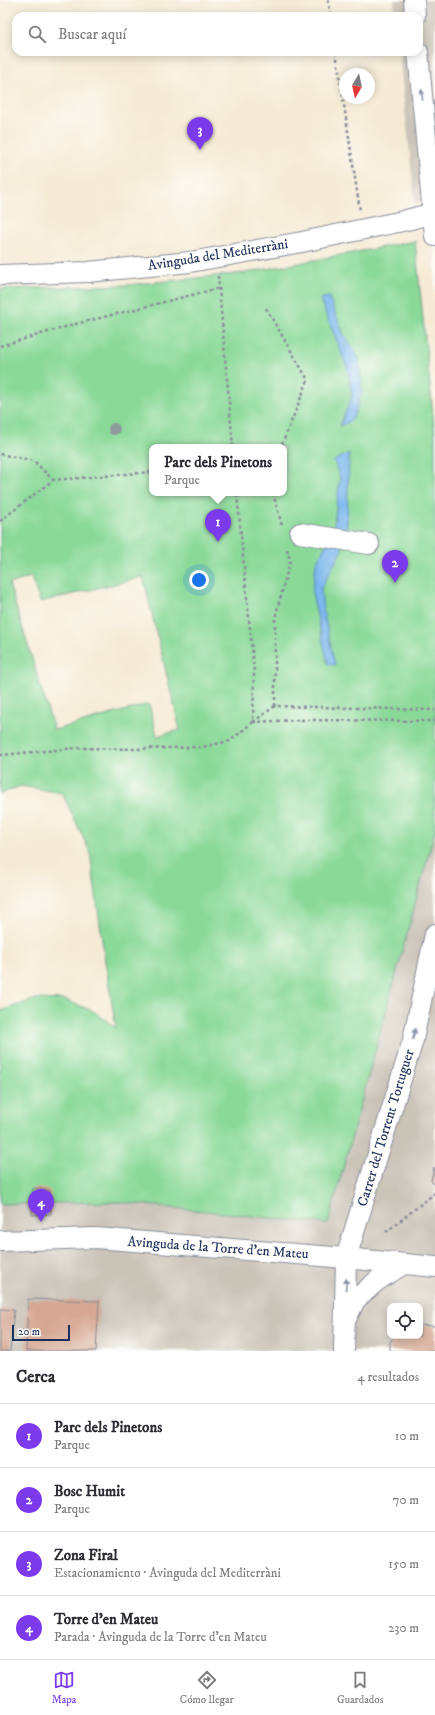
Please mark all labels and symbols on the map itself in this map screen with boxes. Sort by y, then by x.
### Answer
north arrow [339,68,375,104]
one-way arrow [419,89,426,101]
pin: 3 [187,117,213,150]
street label: Avinguda del Mediterràni [147,235,290,275]
pin: 1 [205,509,231,542]
pin: 2 [382,550,408,583]
your location [189,570,209,590]
one-way arrow [412,1028,418,1040]
street label: Carrer del Torrent Tortuguer [354,1046,419,1209]
pin: 4 [28,1189,54,1222]
street label: Avinguda de la Torre d'en Mateu [127,1233,309,1263]
one-way arrow [343,1277,349,1290]
scale bar [12,1323,70,1342]

